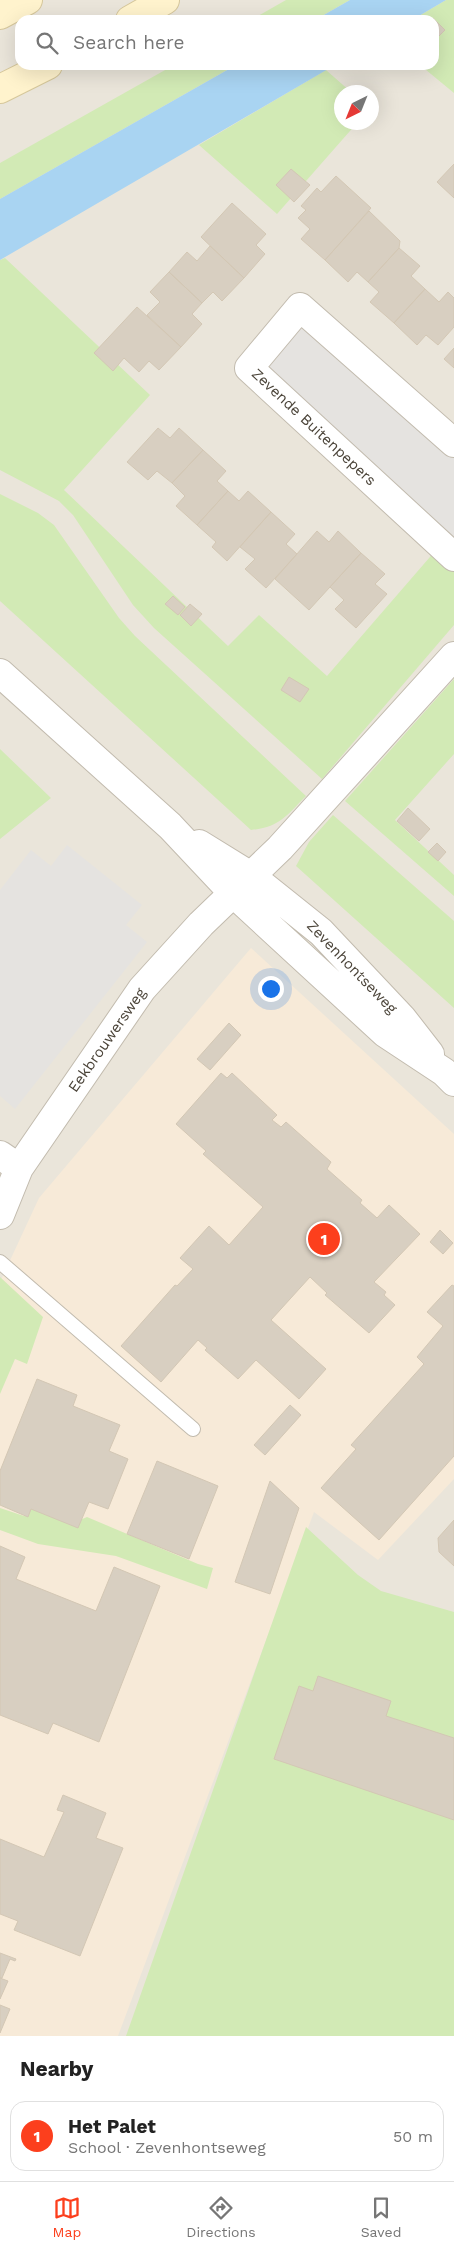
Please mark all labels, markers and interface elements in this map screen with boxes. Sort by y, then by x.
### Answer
search box [15,15,439,70]
icon: search [33,29,61,57]
text: Search here [73,31,184,54]
north arrow [334,85,379,130]
street label: Zevende Buitenpepers [248,365,380,489]
street label: Zevenhontseweg [303,917,401,1017]
your location [258,976,284,1002]
street label: Eekbrouwersweg [64,984,150,1096]
pin: 1 [308,1220,340,1258]
text: Nearby [20,2056,93,2081]
text: Het Palet [68,2115,156,2138]
text: 1 [34,2127,40,2146]
text: 50 m [393,2127,433,2146]
text: School · Zevenhontseweg [68,2138,266,2157]
tab: Map [53,2194,81,2240]
tab: Directions [186,2194,256,2240]
tab: Saved [361,2194,401,2240]

